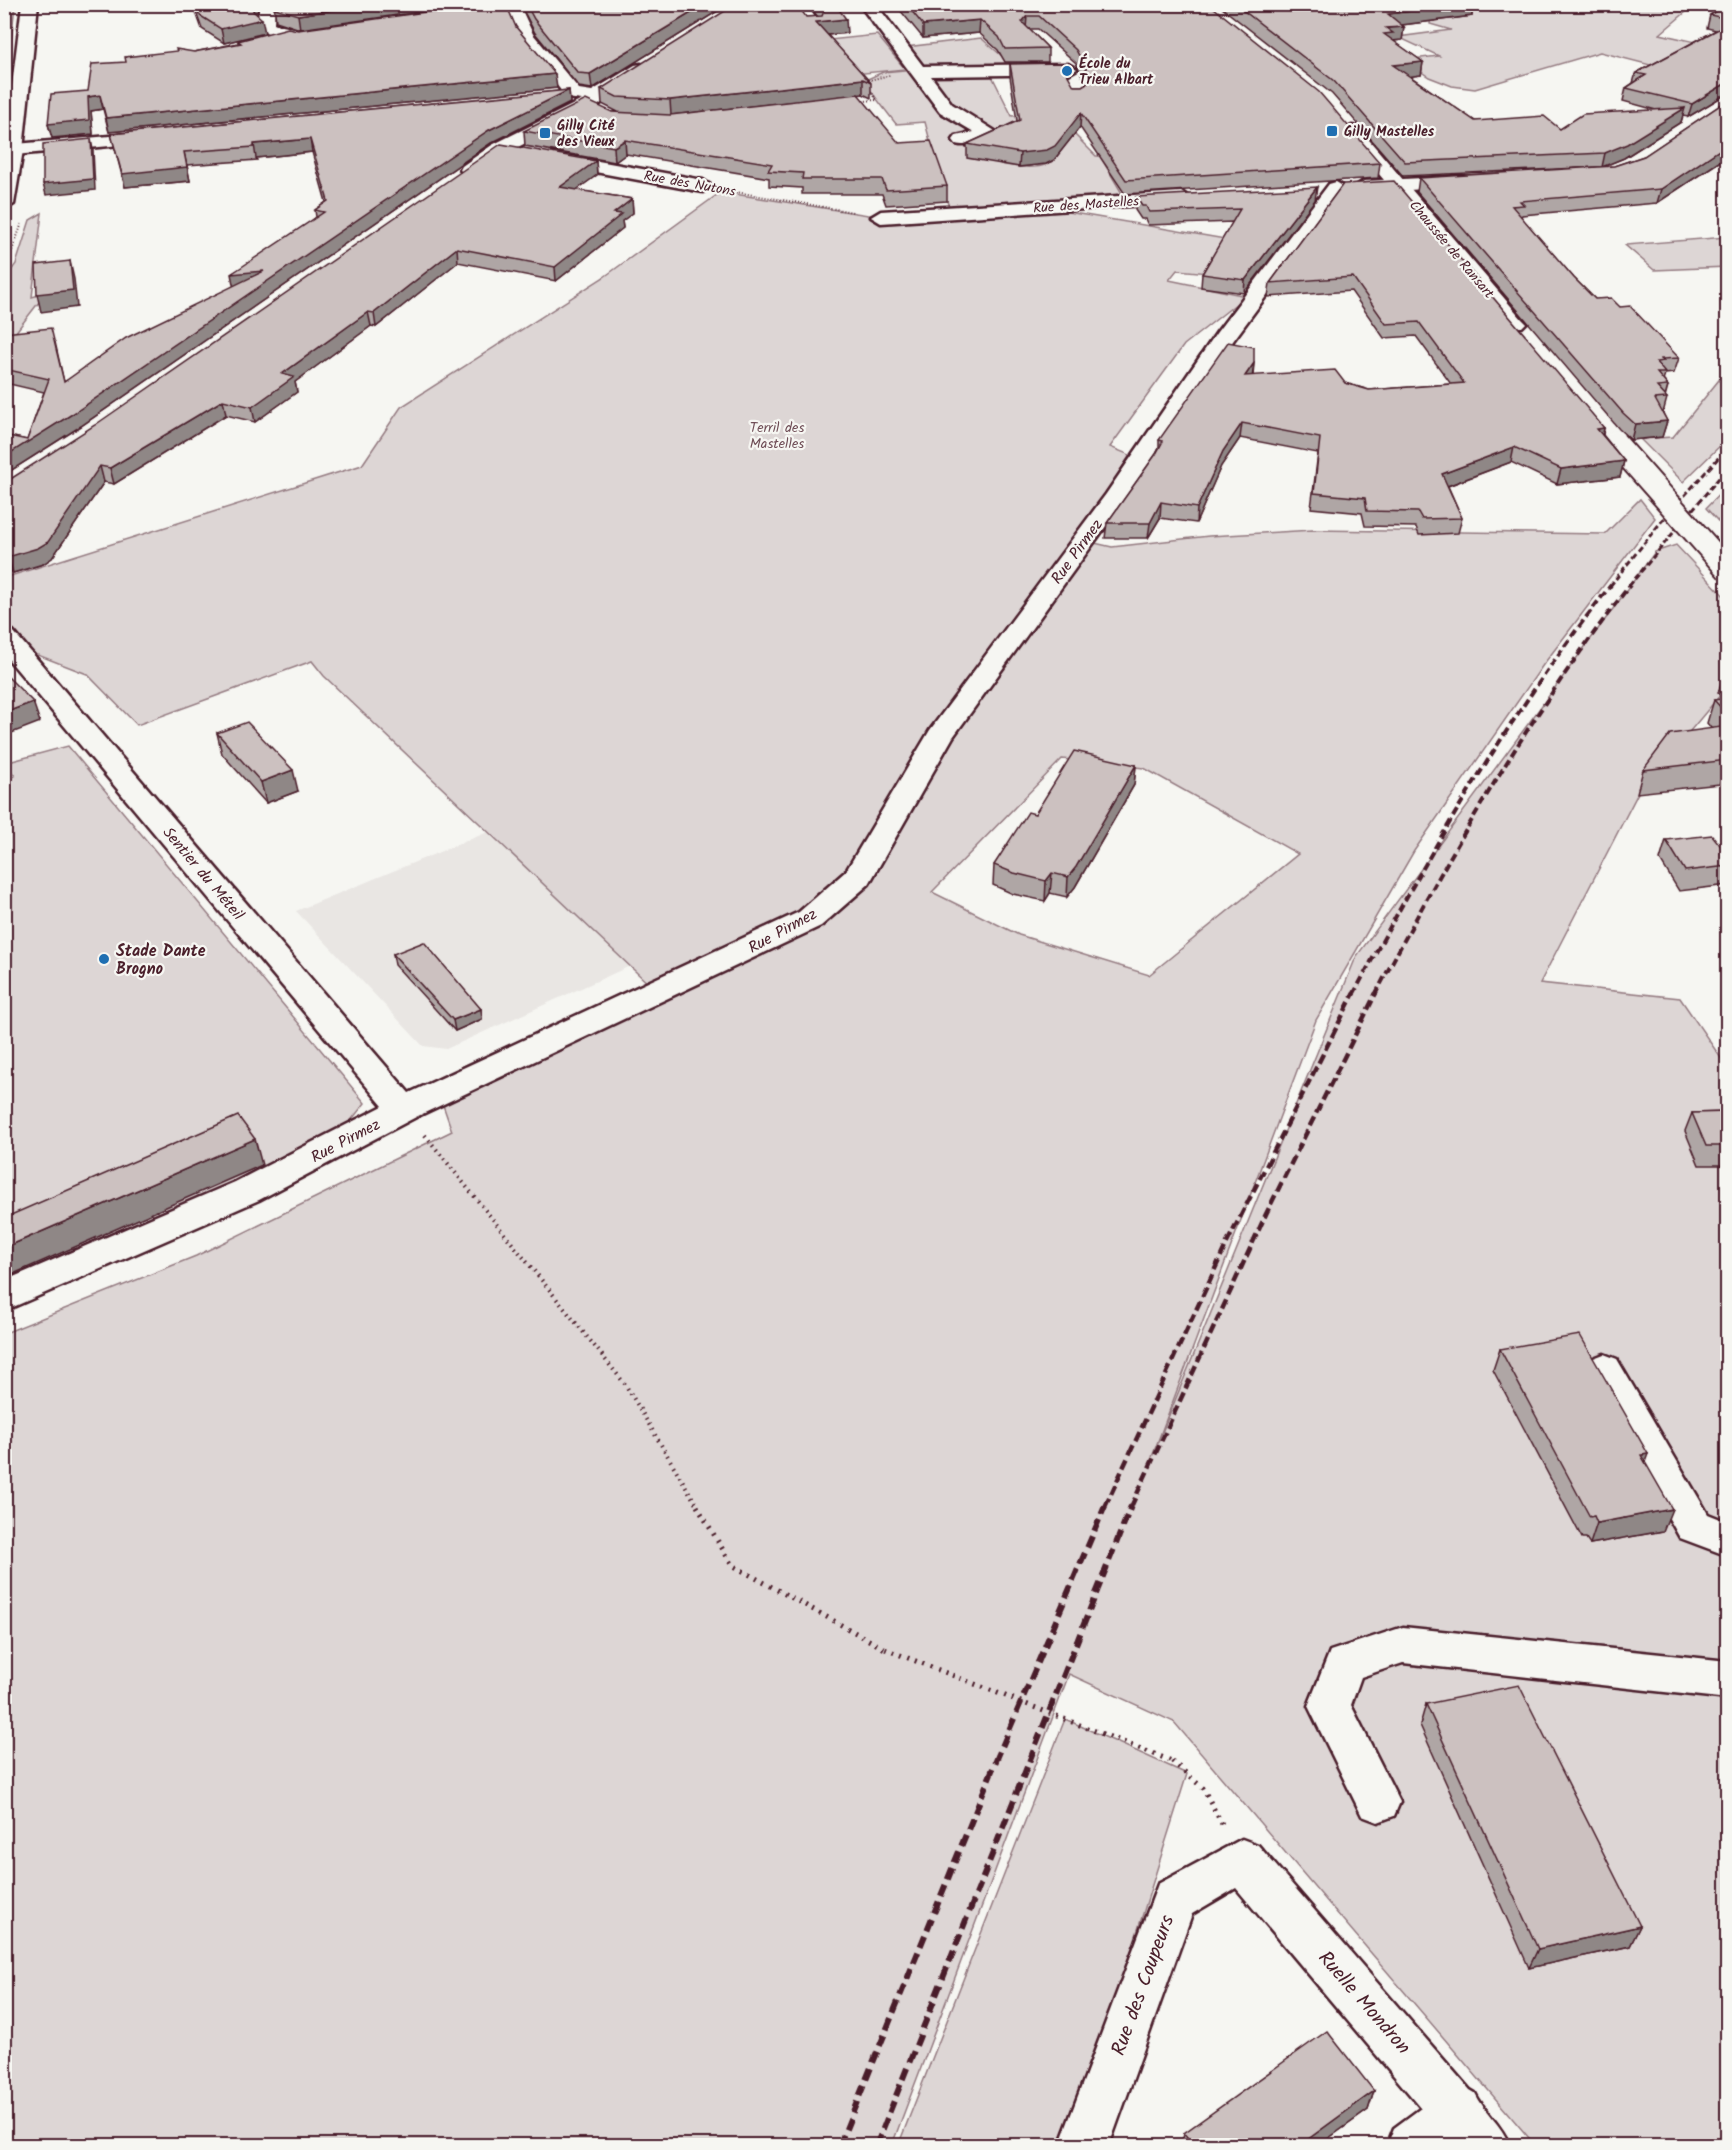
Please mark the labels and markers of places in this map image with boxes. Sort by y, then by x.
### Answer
place label: École du Trieu Albart [1079,53,1154,91]
marker: École du Trieu Albart [1060,64,1074,78]
place label: Gilly Cité des Vieux [557,115,615,153]
place label: Gilly Mastelles [1344,121,1435,143]
marker: Gilly Mastelles [1325,124,1339,138]
marker: Gilly Cité des Vieux [538,126,552,140]
place label: Stade Dante Brogno [116,939,206,982]
marker: Stade Dante Brogno [97,952,111,966]

